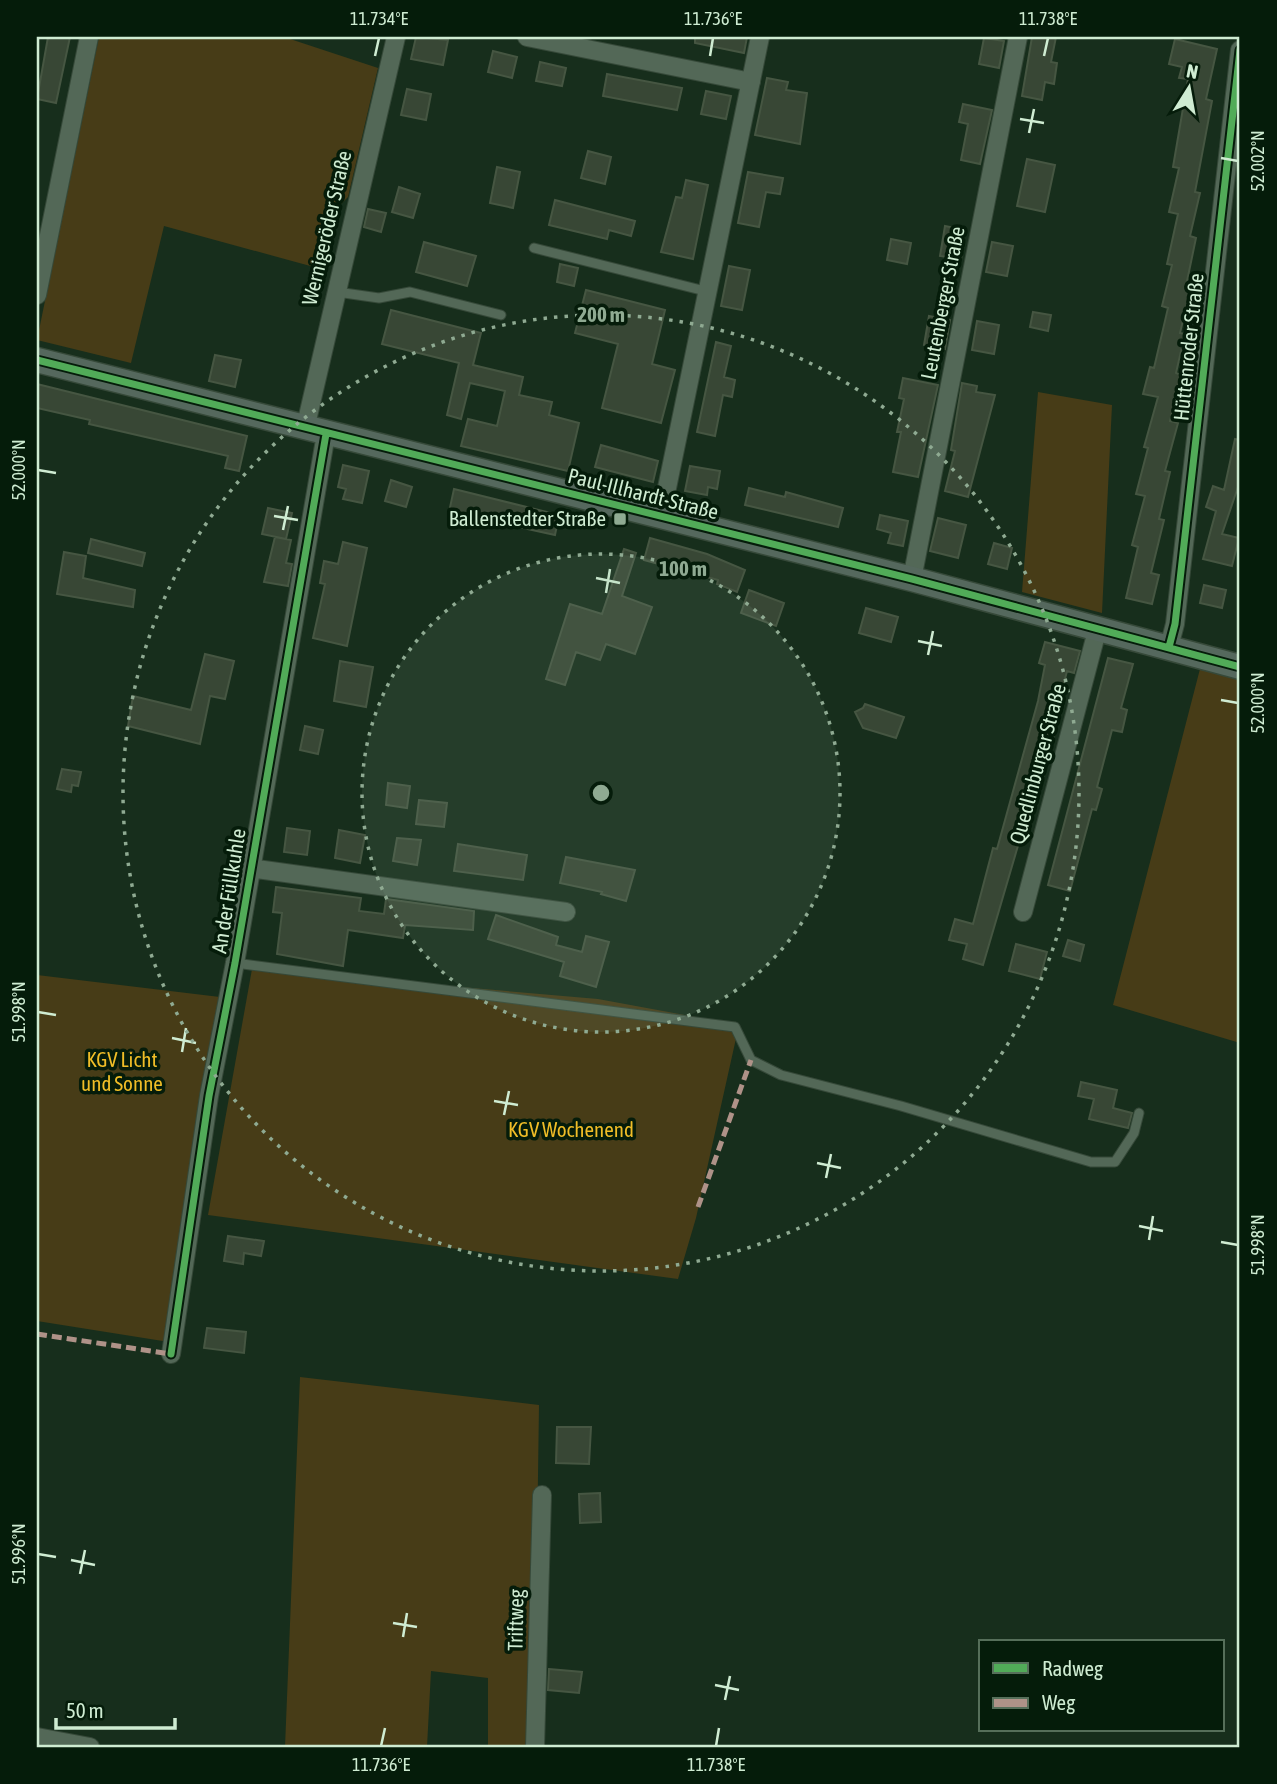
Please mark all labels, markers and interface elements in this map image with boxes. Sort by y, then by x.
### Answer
text: 11.734°E [350,8,408,29]
text: 11.736°E [684,8,742,29]
text: 11.738°E [1019,8,1077,29]
north arrow [1154,52,1224,122]
text: N [1185,59,1200,83]
text: 52.002°N [1247,130,1268,192]
street label: Wernigeröder Straße [297,148,355,307]
street label: Leutenberger Straße [915,224,969,381]
street label: Hüttenroder Straße [1168,272,1208,422]
text: 200 m [577,302,625,326]
text: 52.000°N [8,439,29,501]
street label: Paul-Illhardt-Straße [565,463,721,523]
place label: Ballenstedter Straße [449,506,606,530]
marker: Ballenstedter Straße [612,511,628,527]
text: 100 m [659,556,707,580]
text: 52.000°N [1247,672,1268,734]
street label: Quedlinburger Straße [1004,681,1070,847]
centre of rings [589,781,613,805]
street label: An der Füllkuhle [206,827,250,955]
text: 51.998°N [8,981,29,1043]
park label: KGV Licht und Sonne [81,1047,163,1095]
park label: KGV Wochenend [508,1117,634,1141]
text: 51.998°N [1247,1214,1268,1276]
text: 51.996°N [8,1523,29,1585]
street label: Triftweg [502,1589,528,1651]
legend [979,1640,1224,1732]
text: Radweg [1042,1656,1103,1680]
scale bar [56,1686,175,1730]
text: Weg [1042,1690,1075,1714]
text: 50 m [66,1698,104,1722]
text: 11.736°E [352,1754,410,1775]
text: 11.738°E [687,1754,745,1775]

